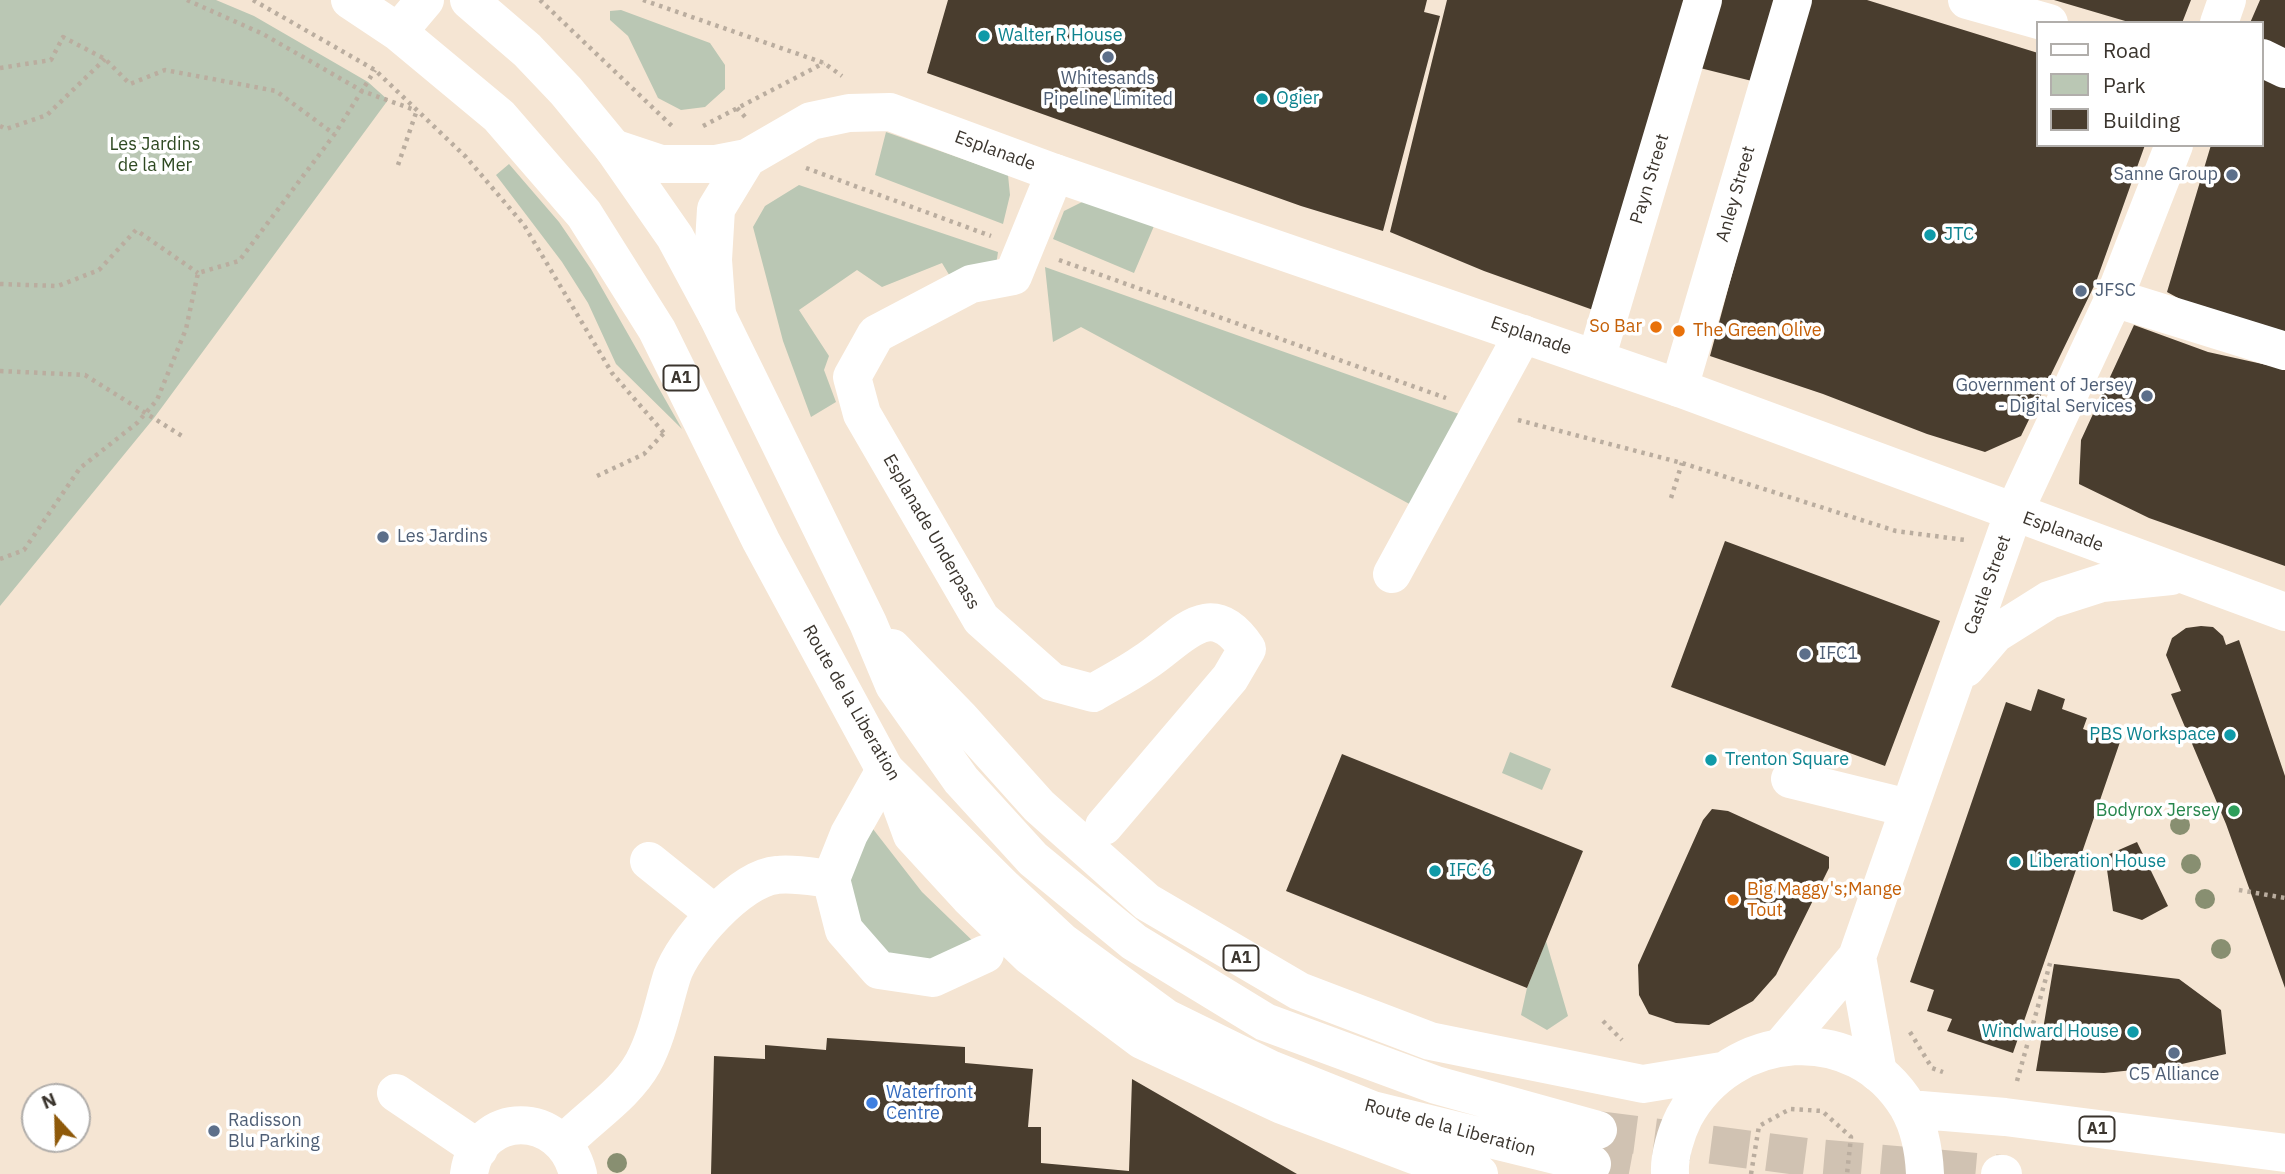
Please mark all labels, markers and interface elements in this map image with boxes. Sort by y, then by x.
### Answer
legend [2036,21,2264,147]
place label: Walter R House [998,25,1123,47]
marker: Walter R House [976,28,992,44]
text: Road [2103,36,2151,64]
marker: Whitesands Pipeline Limited [1100,49,1116,65]
place label: Whitesands Pipeline Limited [1043,68,1173,110]
text: Park [2103,71,2146,99]
place label: Ogier [1276,88,1319,110]
marker: Ogier [1254,91,1270,107]
text: Building [2103,106,2180,134]
street label: Esplanade [952,126,1038,176]
street label: Payn Street [1626,131,1674,227]
park label: Les Jardins de la Mer [110,134,200,176]
street label: Anley Street [1712,143,1760,245]
place label: Sanne Group [2114,164,2218,186]
marker: Sanne Group [2224,167,2240,183]
place label: JTC [1944,224,1974,246]
marker: JTC [1922,227,1938,243]
place label: JFSC [2095,280,2136,302]
marker: JFSC [2073,283,2089,299]
street label: Esplanade [1488,312,1574,360]
place label: So Bar [1589,316,1642,338]
marker: So Bar [1648,319,1664,335]
place label: The Green Olive [1693,320,1822,342]
marker: The Green Olive [1671,323,1687,339]
road number: A1 [664,366,698,390]
place label: Government of Jersey - Digital Services [1955,375,2133,418]
marker: Government of Jersey - Digital Services [2139,388,2155,404]
street label: Esplanade Underpass [878,451,984,613]
street label: Esplanade [2020,507,2106,557]
place label: Les Jardins [397,526,488,548]
marker: Les Jardins [375,529,391,545]
street label: Castle Street [1960,532,2016,638]
street label: Route de la Liberation [798,621,904,785]
place label: IFC1 [1819,643,1858,665]
marker: IFC1 [1797,646,1813,662]
place label: PBS Workspace [2089,724,2216,746]
marker: PBS Workspace [2222,727,2238,743]
place label: Trenton Square [1725,749,1849,771]
marker: Trenton Square [1703,752,1719,768]
place label: Bodyrox Jersey [2096,800,2220,822]
marker: Bodyrox Jersey [2226,803,2242,819]
place label: Liberation House [2029,851,2166,873]
marker: Liberation House [2007,854,2023,870]
place label: IFC 6 [1449,860,1492,882]
marker: IFC 6 [1427,863,1443,879]
place label: Big Maggy's;Mange Tout [1747,879,1902,922]
marker: Big Maggy's;Mange Tout [1725,892,1741,908]
road number: A1 [1224,946,1258,970]
place label: Windward House [1982,1021,2119,1043]
marker: Windward House [2125,1024,2141,1040]
marker: C5 Alliance [2166,1045,2182,1061]
place label: C5 Alliance [2129,1064,2219,1086]
place label: Waterfront Centre [886,1082,973,1124]
north arrow [21,1083,91,1153]
text: N [38,1087,60,1114]
marker: Waterfront Centre [864,1095,880,1111]
street label: Route de la Liberation [1362,1095,1538,1161]
place label: Radisson Blu Parking [228,1110,320,1152]
road number: A1 [2080,1116,2114,1142]
marker: Radisson Blu Parking [206,1123,222,1139]

